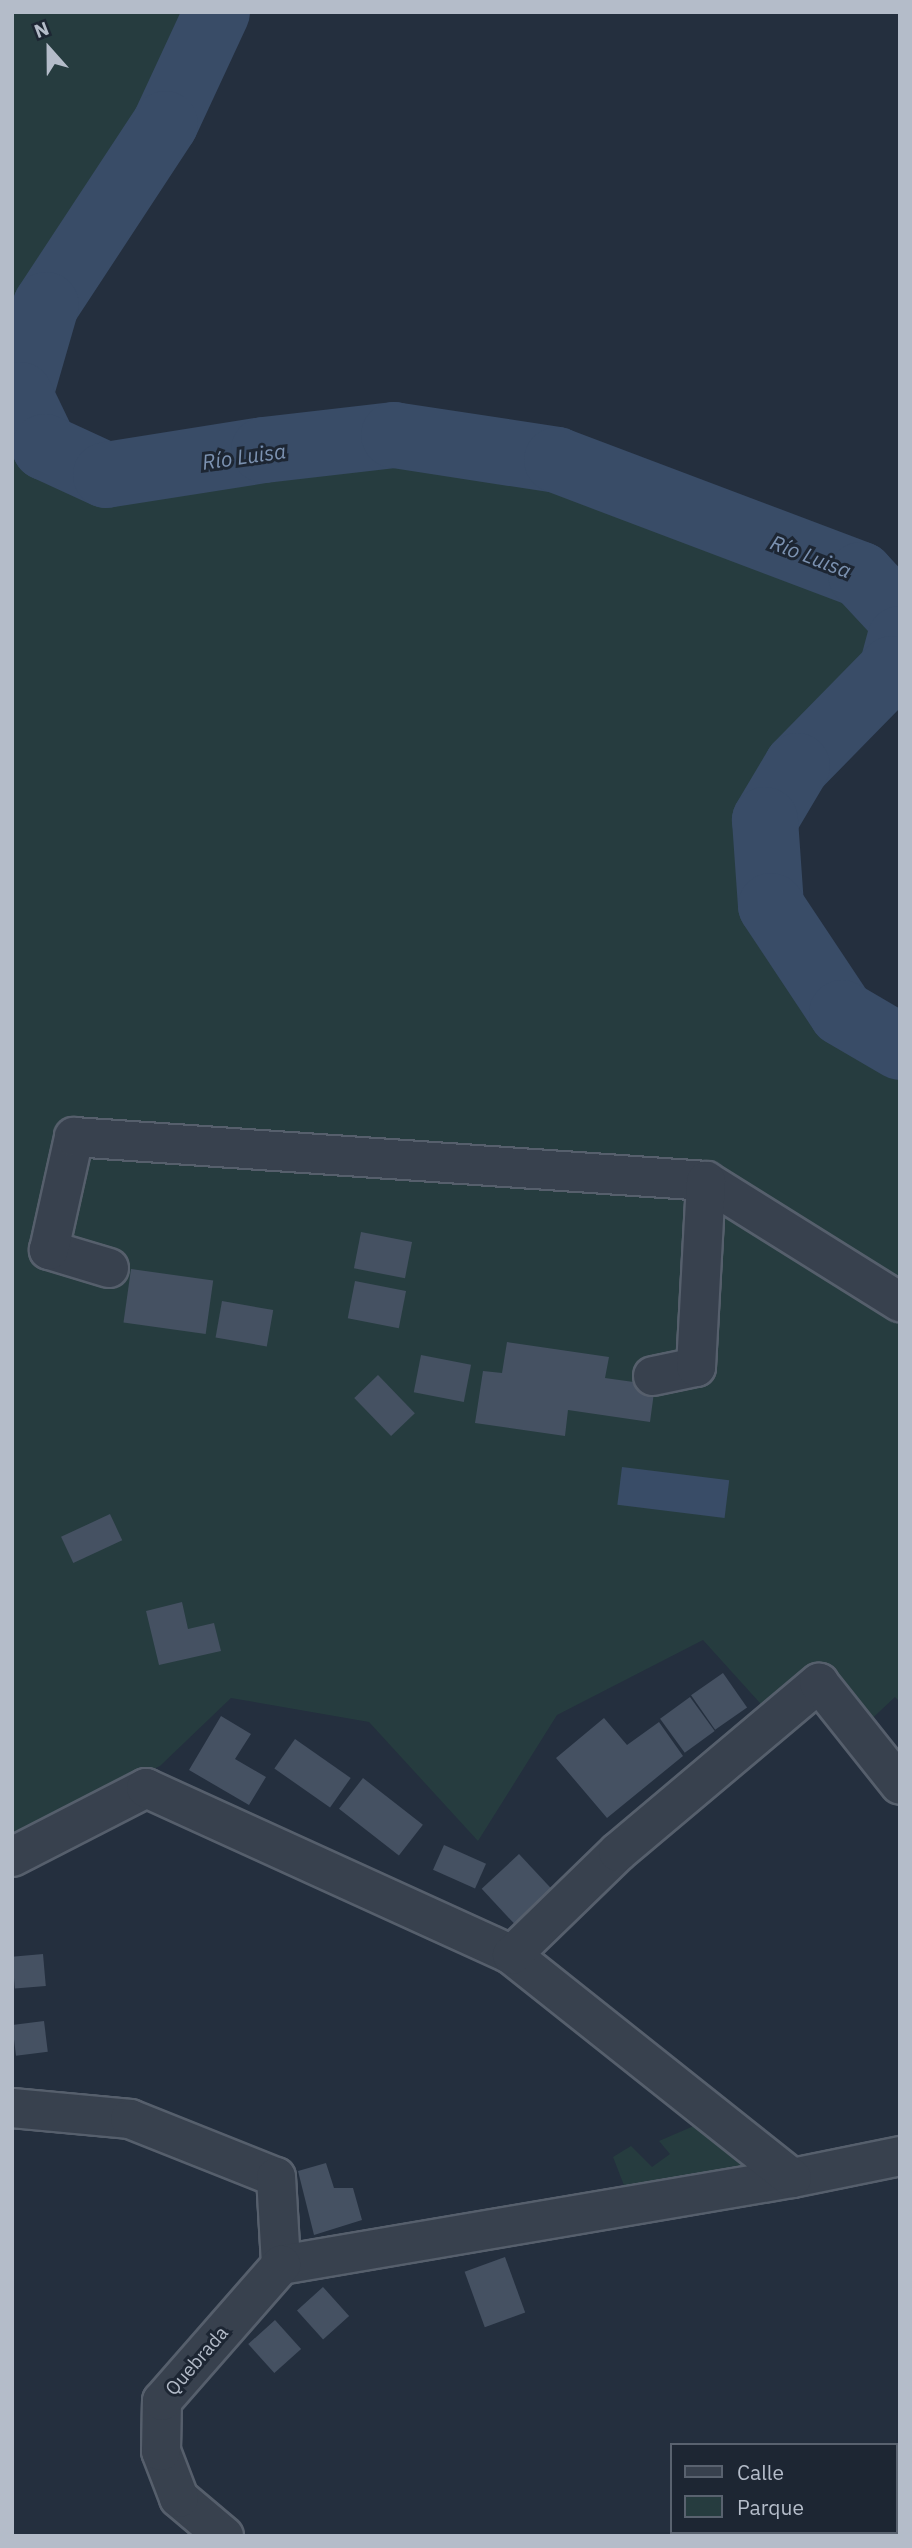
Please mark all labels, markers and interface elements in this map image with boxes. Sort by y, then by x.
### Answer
north arrow [14,14,84,84]
text: N [31,16,52,43]
water label: Río Luisa [200,438,288,474]
water label: Río Luisa [767,529,855,583]
street label: Quebrada [161,2322,233,2400]
legend [670,2443,898,2534]
text: Calle [737,2458,784,2486]
text: Parque [737,2493,804,2521]

